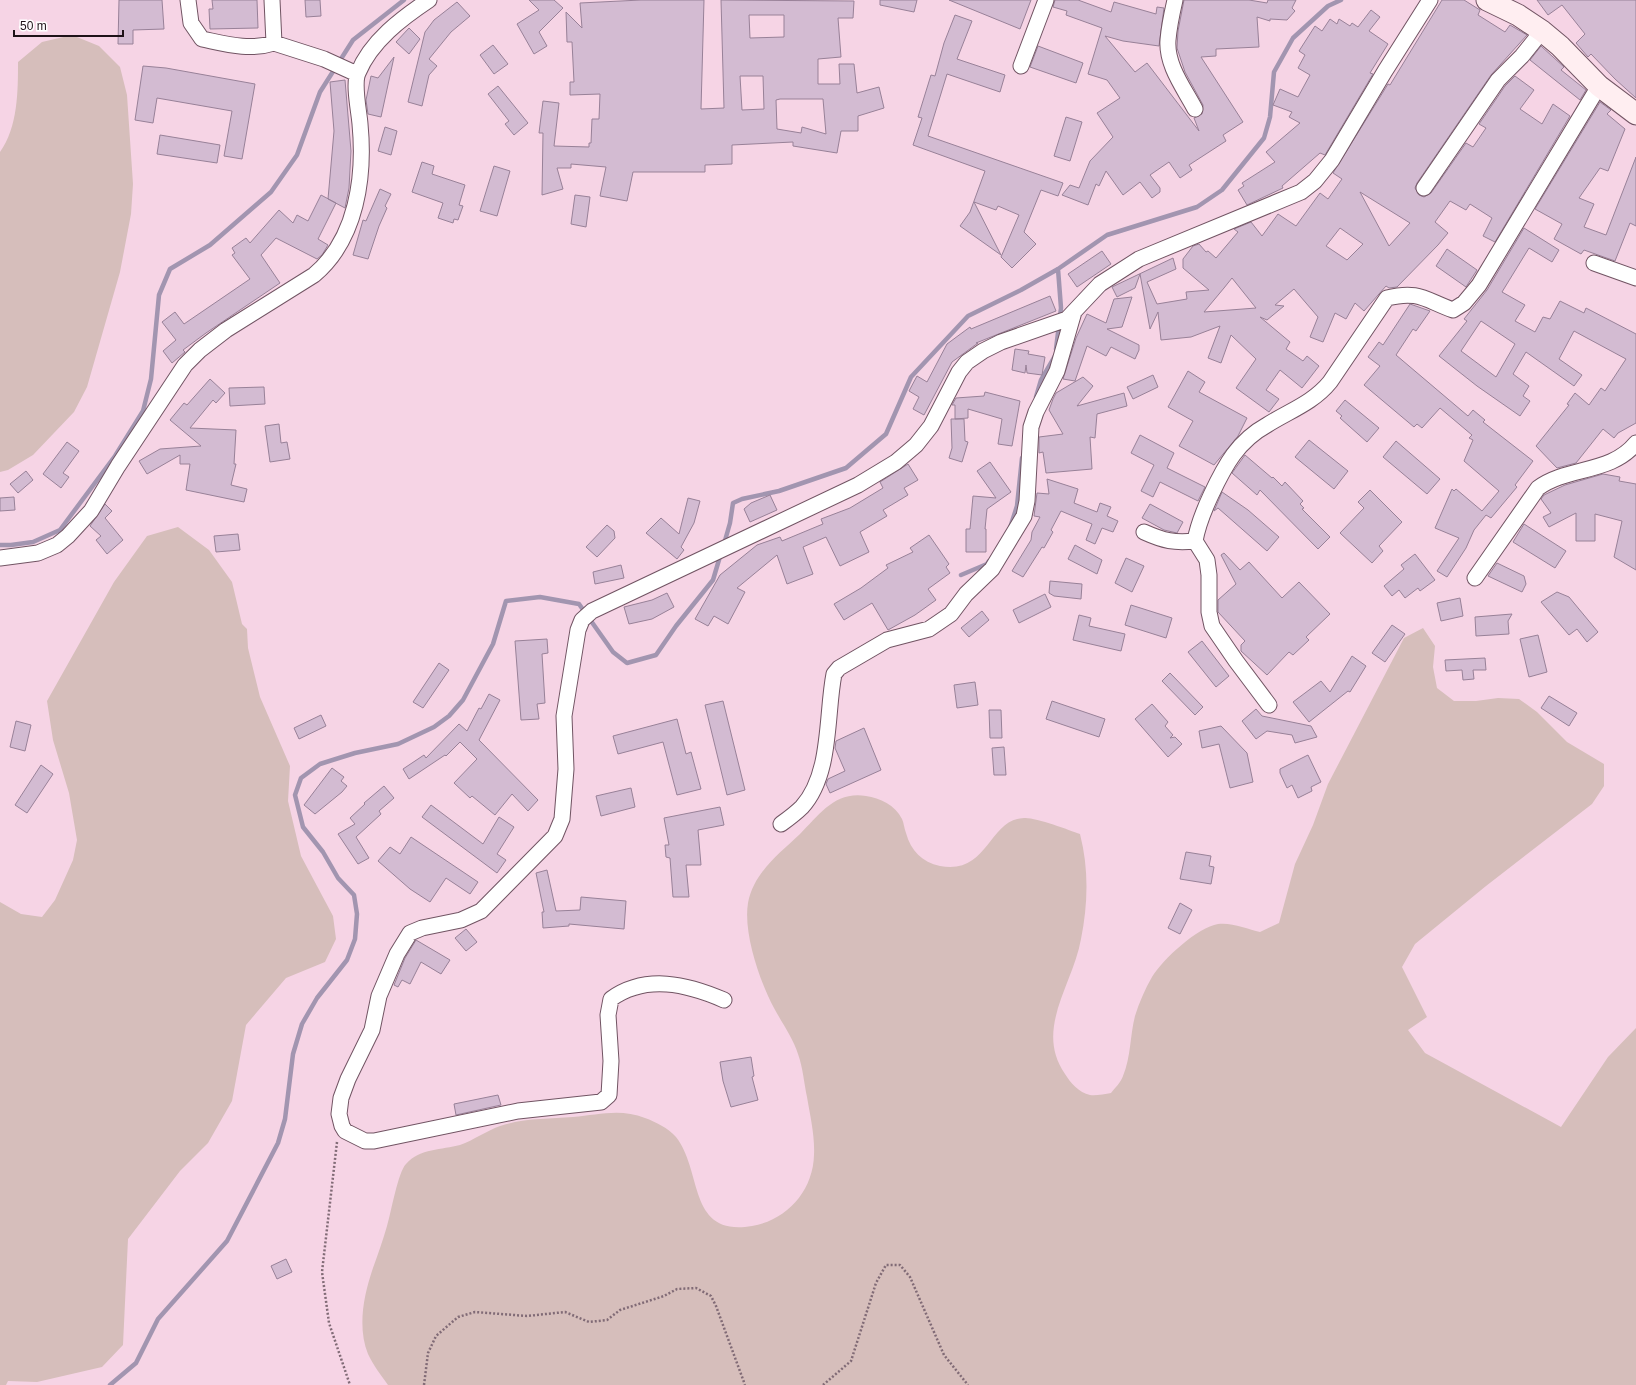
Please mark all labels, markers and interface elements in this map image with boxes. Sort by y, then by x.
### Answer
scale bar [14,12,123,38]
text: 50 m [20,19,47,33]

